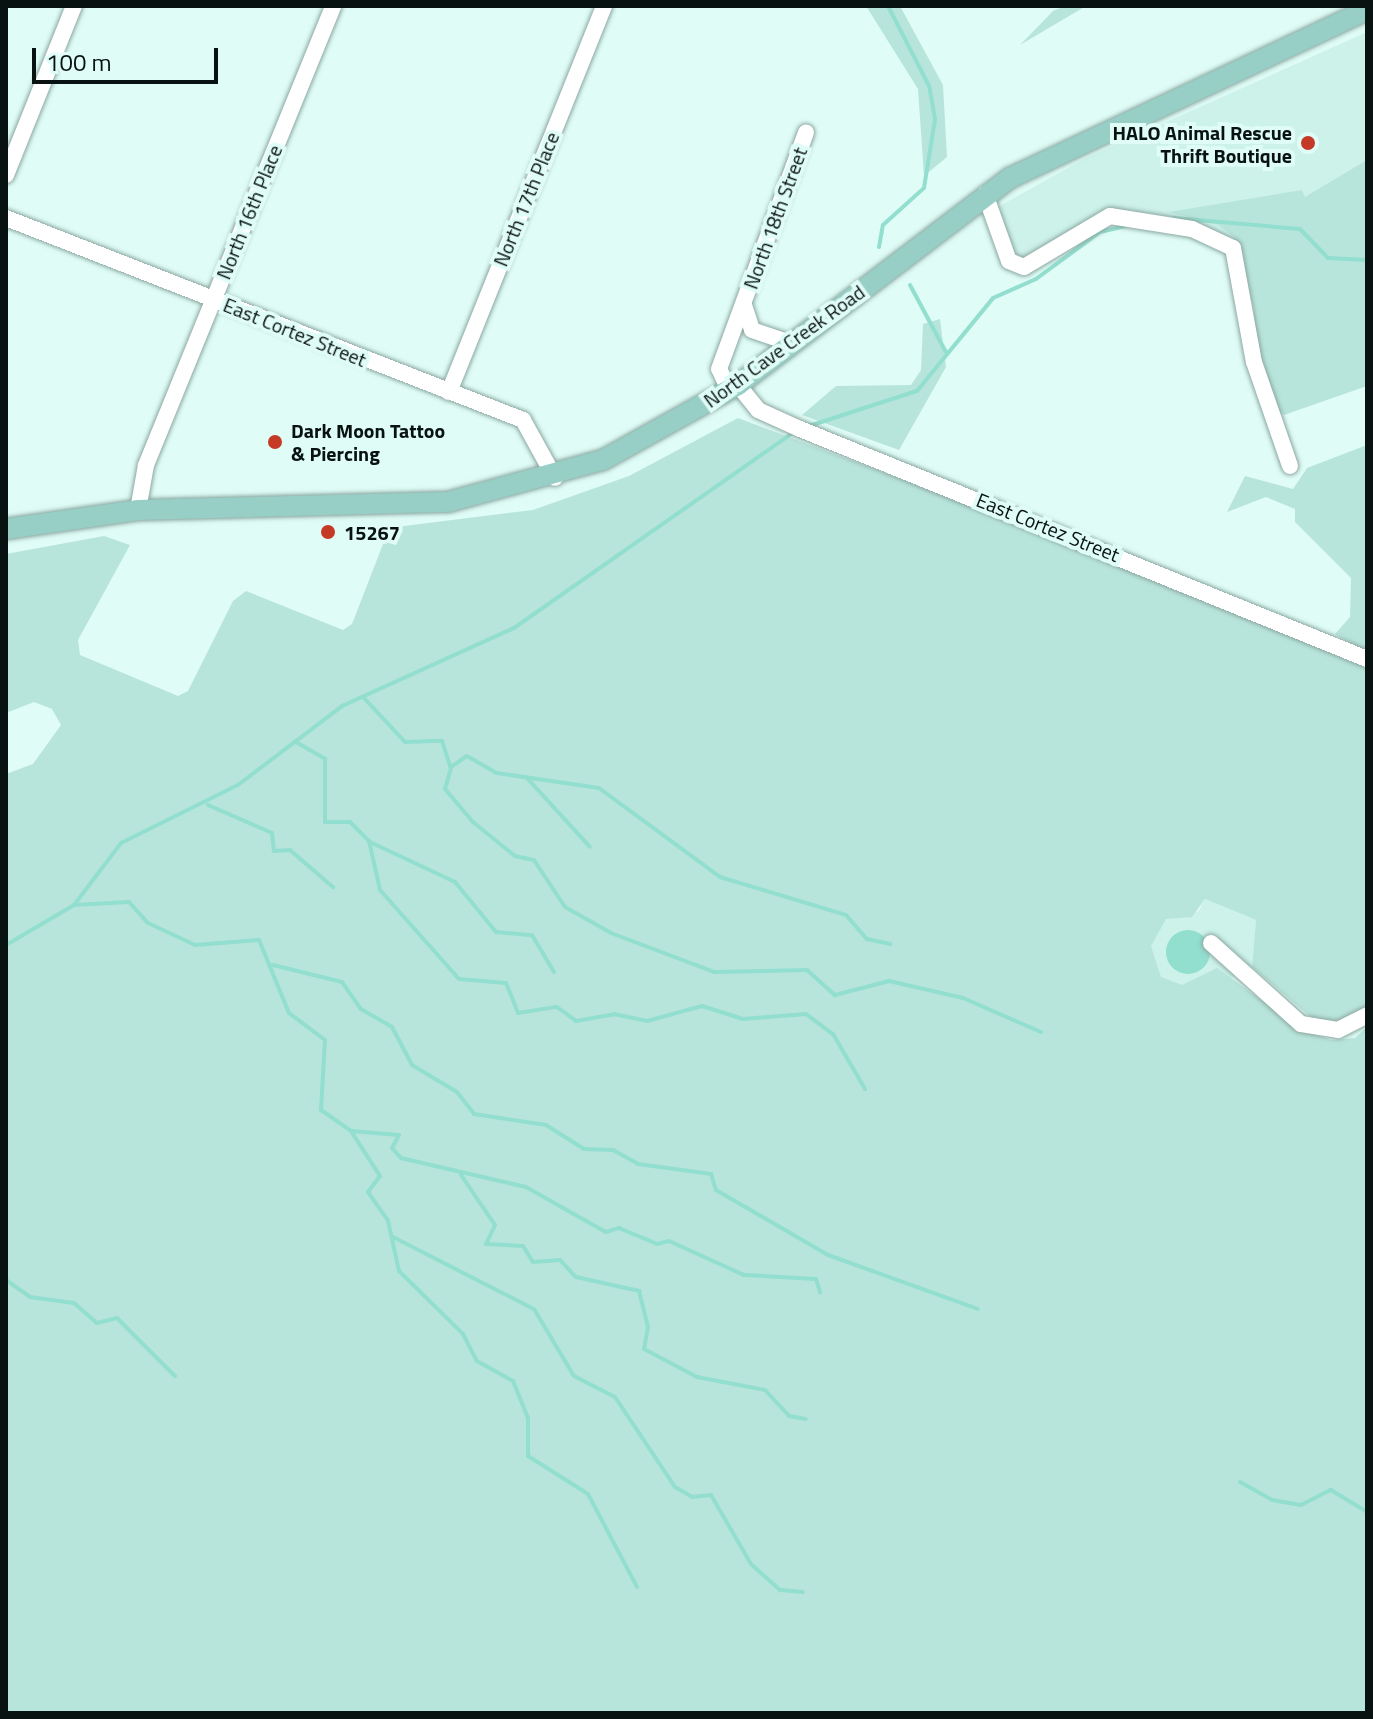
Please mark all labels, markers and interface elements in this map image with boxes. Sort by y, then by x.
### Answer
scale bar [36,32,222,82]
text: 100 m [46,44,112,80]
place label: HALO Animal Rescue Thrift Boutique [1113,120,1292,167]
street label: North 17th Place [488,128,564,270]
marker: HALO Animal Rescue Thrift Boutique [1299,134,1317,152]
street label: North 16th Place [211,141,287,283]
street label: North 18th Street [738,144,812,292]
street label: North Cave Creek Road [699,280,869,412]
street label: East Cortez Street [220,292,370,372]
place label: Dark Moon Tattoo & Piercing [291,418,445,465]
marker: Dark Moon Tattoo & Piercing [266,433,284,451]
street label: East Cortez Street [973,487,1123,567]
place label: 15267 [344,520,400,544]
marker: 15267 [319,523,337,541]

